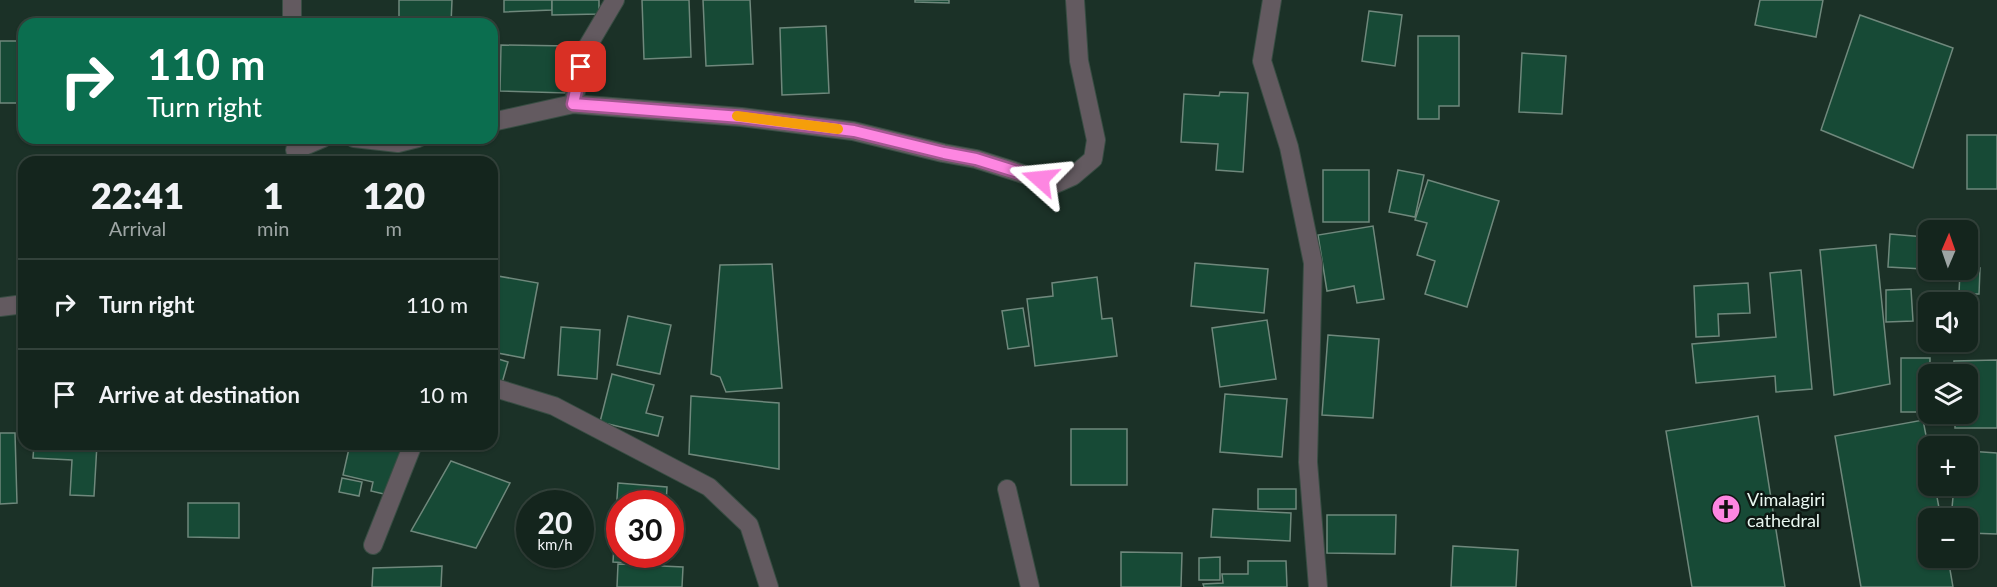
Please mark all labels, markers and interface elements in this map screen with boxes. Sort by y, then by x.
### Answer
text: 110 m [147,39,265,89]
pin [555,41,606,92]
icon: right [48,42,126,120]
icon: arrive [564,50,597,83]
text: Turn right [147,90,262,123]
position arrow [1008,147,1072,211]
text: 22:41 [91,173,184,217]
text: 1 [263,173,284,217]
text: 120 [362,173,425,217]
text: Arrival [109,216,166,240]
text: min [257,216,289,240]
text: m [385,216,402,240]
north arrow [1918,220,1978,280]
map controls [1918,220,1978,568]
icon: right [48,288,81,321]
text: Turn right [99,291,194,318]
text: 110 m [406,291,468,318]
button: sound [1918,292,1978,352]
button: layers [1918,364,1978,424]
icon: arrive [48,378,81,411]
text: Arrive at destination [99,381,300,408]
text: 10 m [419,381,468,408]
button: + [1918,436,1978,496]
place label: Vimalagiri cathedral [1747,488,1825,531]
speed limit sign: 30 [606,490,684,568]
church icon: Vimalagiri cathedral [1710,493,1742,525]
text: 20 [538,504,572,540]
button: − [1918,508,1978,568]
text: km/h [537,535,573,553]

